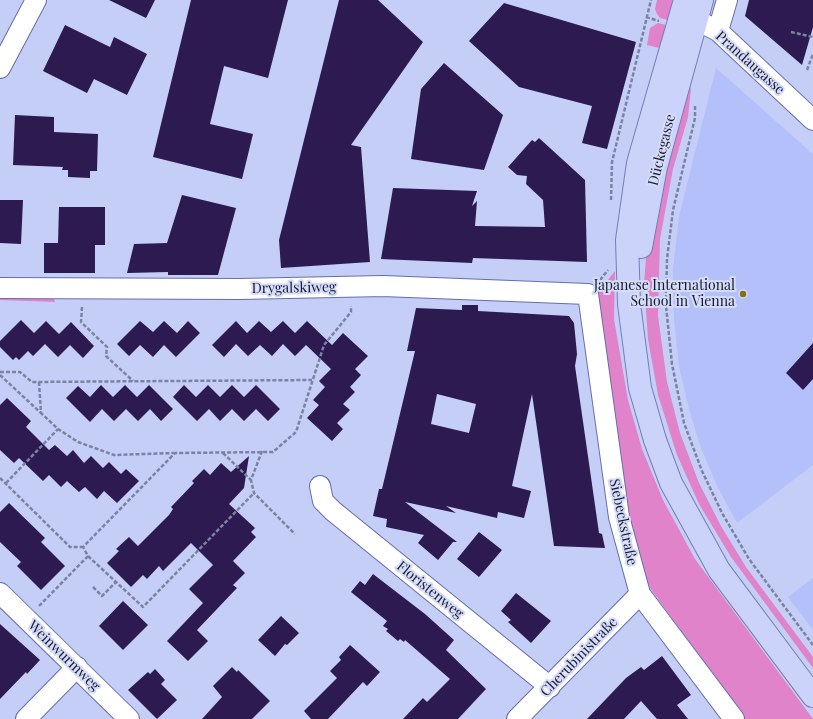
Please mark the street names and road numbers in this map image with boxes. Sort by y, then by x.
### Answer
street label: Prandaugasse [712,28,788,98]
street label: Dückegasse [645,112,679,188]
street label: Drygalskiweg [252,279,336,297]
street label: Siebeckstraße [606,477,640,567]
street label: Floristenweg [393,558,467,622]
street label: Cherubinistraße [537,614,621,700]
street label: Weinwurmweg [24,617,104,695]

